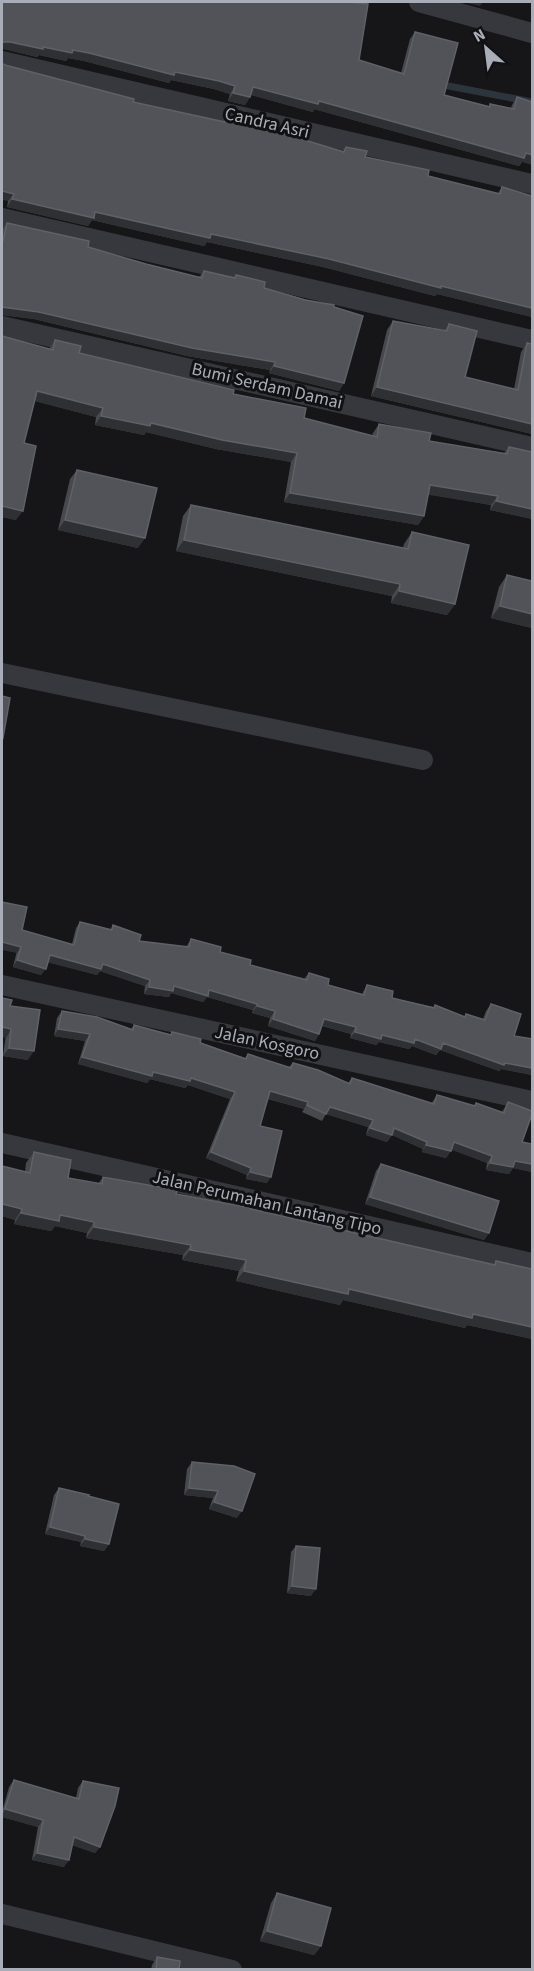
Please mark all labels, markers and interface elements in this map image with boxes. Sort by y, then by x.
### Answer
north arrow [456,18,516,78]
text: N [470,23,489,48]
street label: Candra Asri [222,101,312,145]
street label: Bumi Serdam Damai [189,356,345,416]
street label: Jalan Kosgoro [212,1020,322,1066]
street label: Jalan Perumahan Lantang Tipo [150,1164,384,1242]

